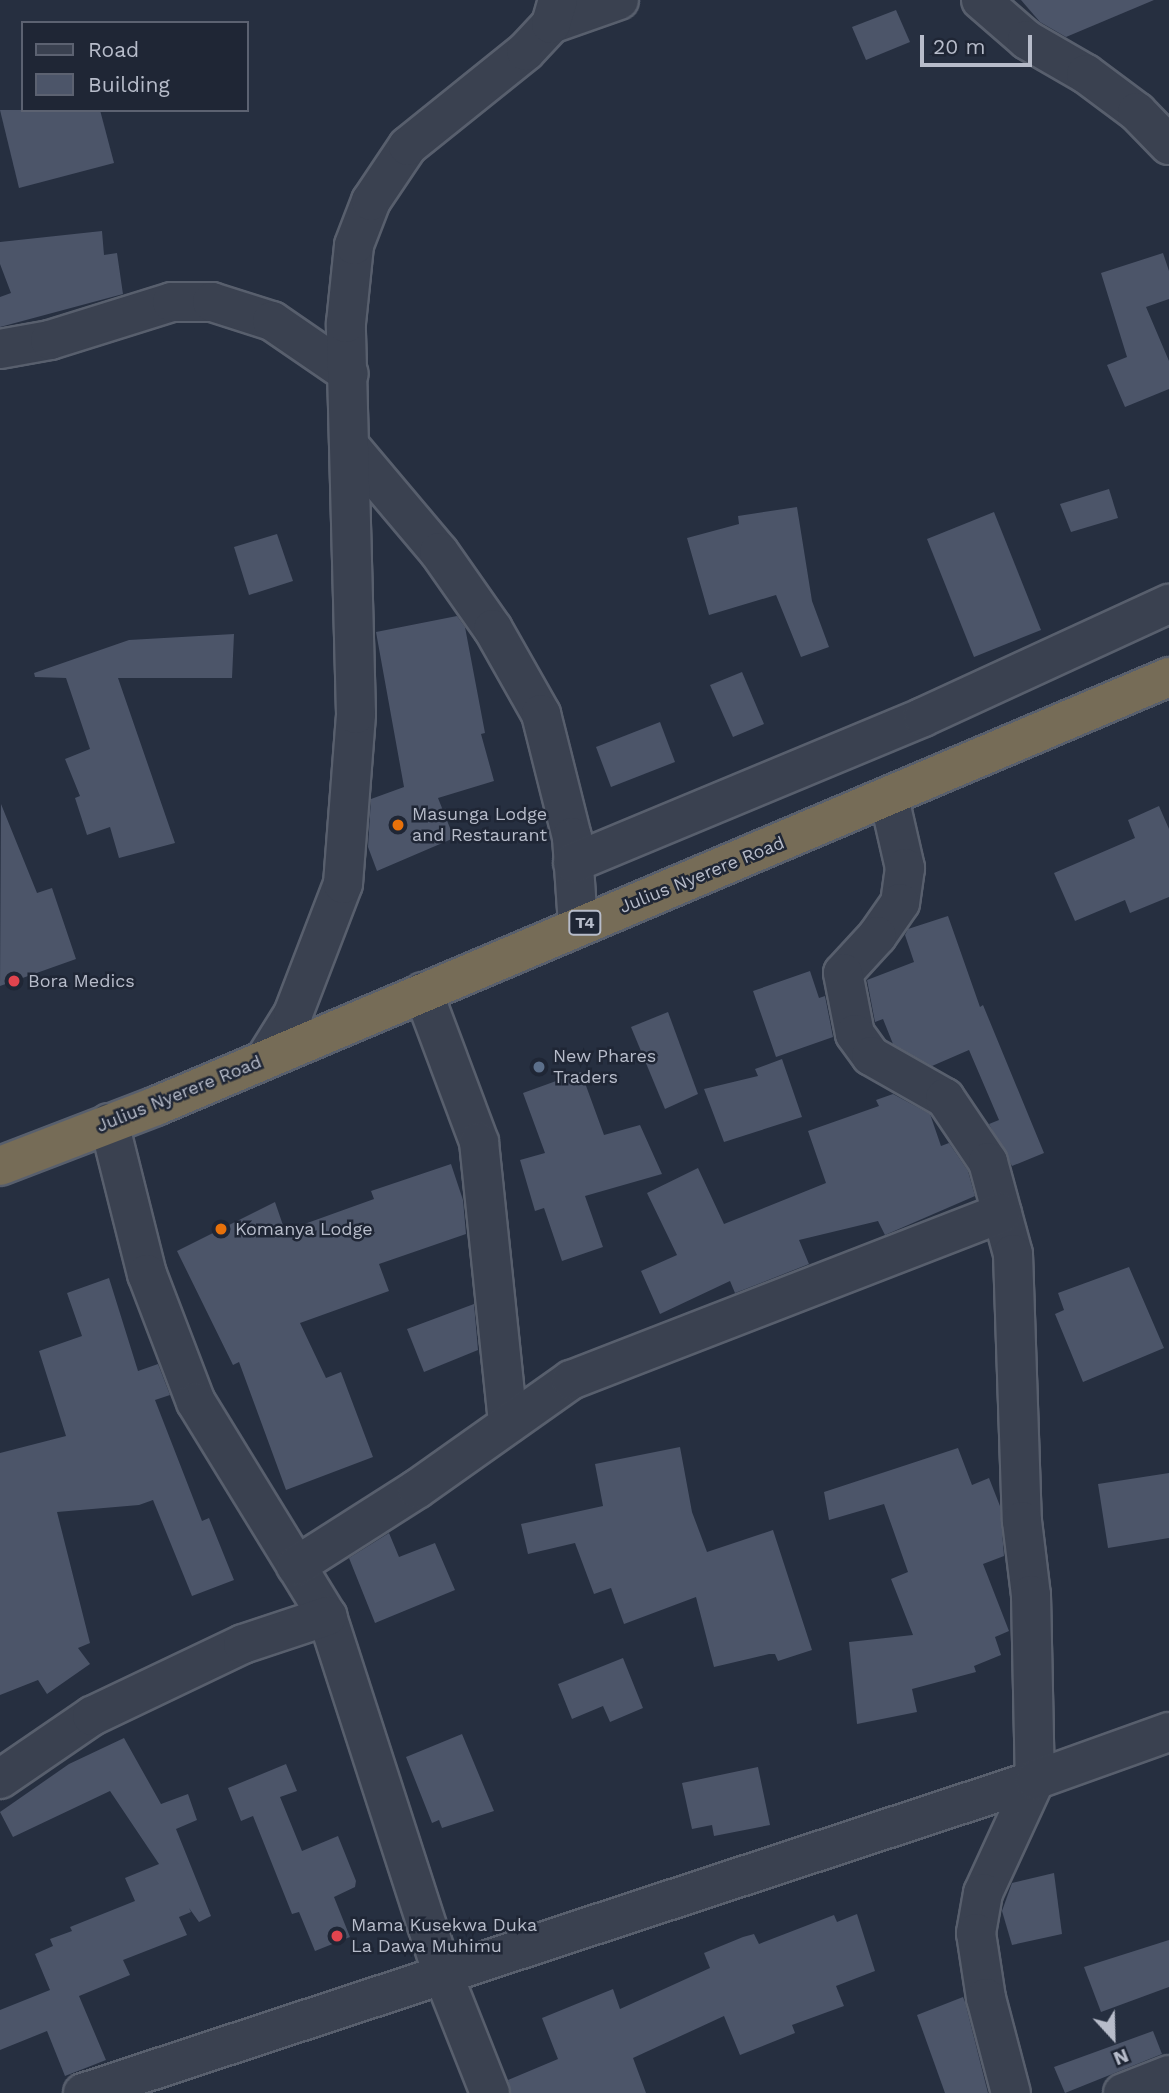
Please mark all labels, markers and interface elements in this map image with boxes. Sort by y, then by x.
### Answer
legend [21,21,248,112]
scale bar [924,21,1036,65]
text: 20 m [933,34,985,59]
text: Road [88,37,139,62]
text: Building [88,72,170,97]
place label: Masunga Lodge and Restaurant [412,804,548,846]
marker: Masunga Lodge and Restaurant [390,817,406,833]
street label: Julius Nyerere Road [616,832,788,918]
road number: T4 [568,911,602,936]
place label: Bora Medics [28,970,135,992]
marker: Bora Medics [6,973,22,989]
place label: New Phares Traders [553,1046,657,1088]
street label: Julius Nyerere Road [93,1051,265,1137]
marker: New Phares Traders [531,1059,547,1075]
place label: Komanya Lodge [235,1218,373,1240]
marker: Komanya Lodge [213,1221,229,1237]
place label: Mama Kusekwa Duka La Dawa Muhimu [351,1915,538,1958]
marker: Mama Kusekwa Duka La Dawa Muhimu [329,1928,345,1944]
north arrow [1078,2002,1148,2072]
text: N [1110,2044,1132,2070]

